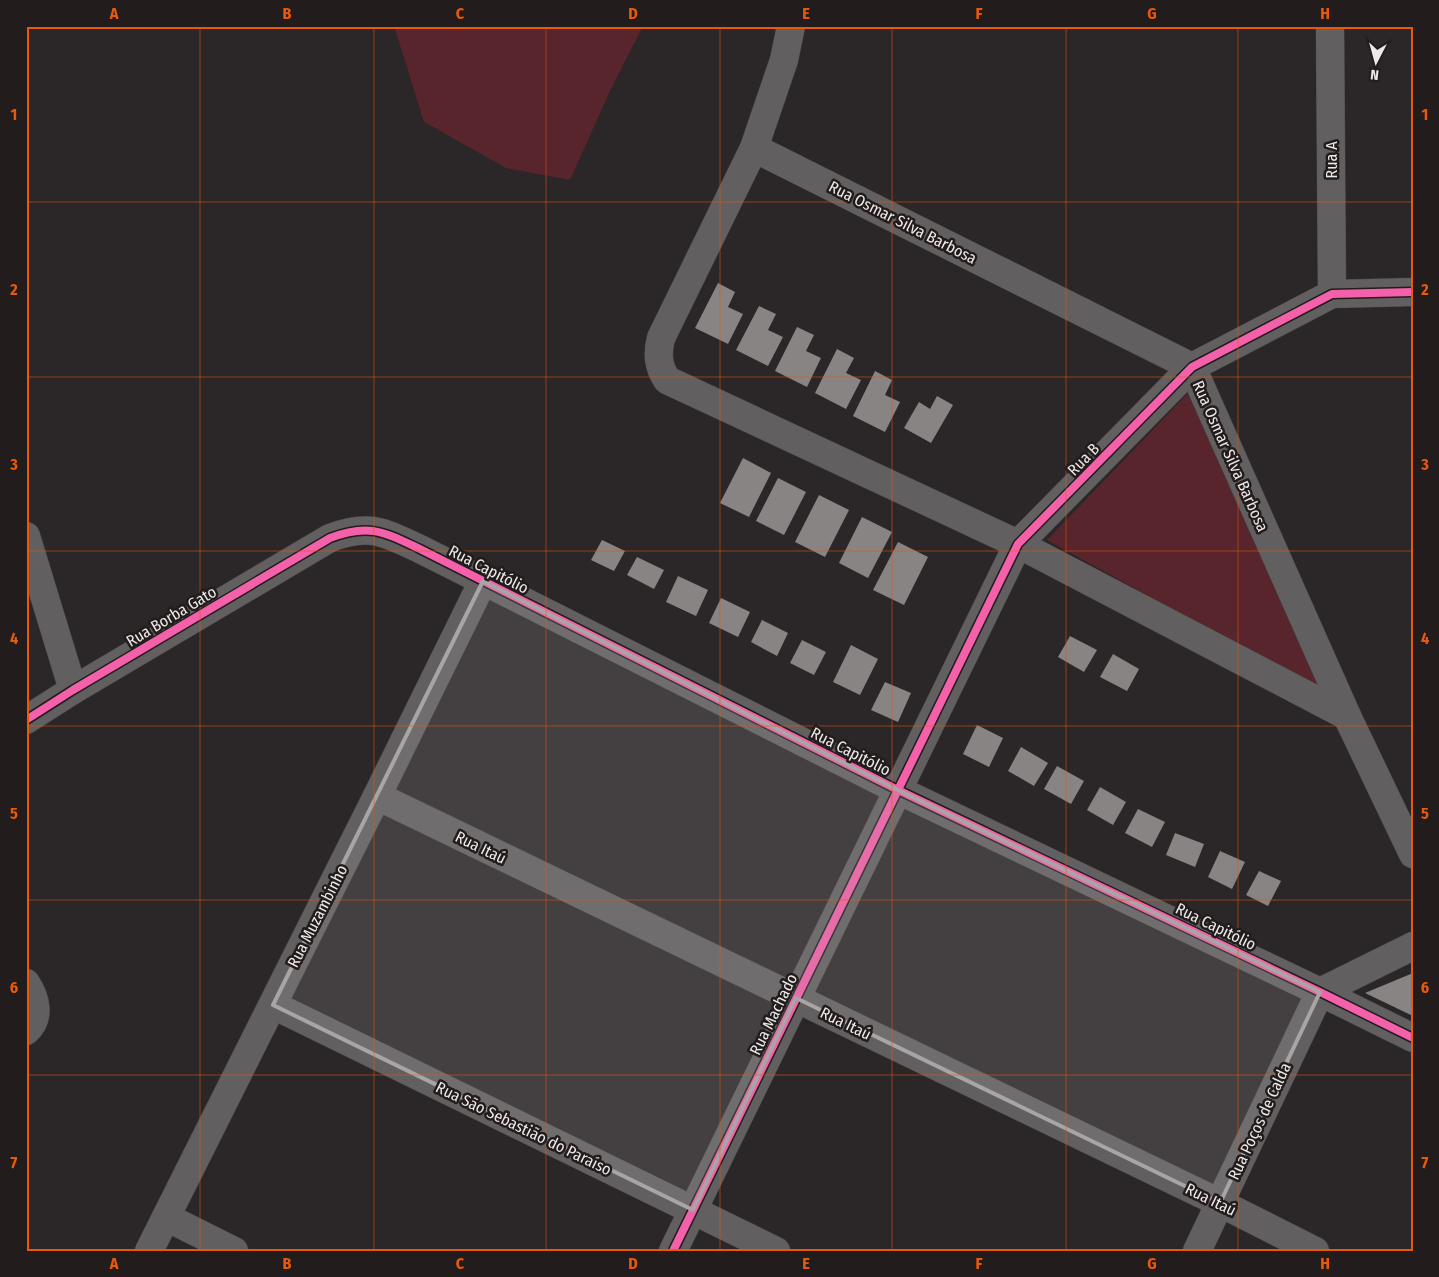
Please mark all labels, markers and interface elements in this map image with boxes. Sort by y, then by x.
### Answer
text: A [109,4,119,23]
text: B [283,4,292,23]
text: C [456,4,465,23]
text: D [628,4,638,23]
text: E [802,4,810,23]
text: F [975,4,983,23]
text: G [1147,4,1157,23]
text: H [1320,4,1330,23]
north arrow [1352,38,1402,88]
text: N [1370,66,1380,83]
text: 1 [11,105,17,124]
text: 1 [1422,105,1428,124]
street label: Rua A [1322,141,1341,179]
street label: Rua Osmar Silva Barbosa [826,177,980,268]
text: 2 [9,280,18,299]
text: 2 [1420,280,1429,299]
street label: Rua Osmar Silva Barbosa [1189,378,1272,535]
street label: Rua B [1064,439,1103,479]
text: 3 [9,455,18,474]
text: 3 [1420,455,1429,474]
street label: Rua Capitólio [446,541,532,598]
street label: Rua Borba Gato [123,582,220,651]
text: 4 [10,629,18,648]
text: 4 [1421,629,1429,648]
street label: Rua Capitólio [808,723,894,780]
text: 5 [10,804,18,823]
text: 5 [1421,804,1429,823]
street label: Rua Itaú [452,827,509,868]
street label: Rua Muzambinho [283,862,351,971]
street label: Rua Capitólio [1172,899,1259,954]
street label: Rua Machado [746,970,801,1058]
text: 6 [10,978,18,997]
text: 6 [1421,978,1429,997]
street label: Rua Itaú [817,1003,874,1044]
street label: Rua Poços de Calda [1224,1060,1295,1183]
street label: Rua São Sebastião do Paraíso [433,1078,615,1179]
text: 7 [11,1153,18,1172]
text: 7 [1422,1153,1429,1172]
street label: Rua Itaú [1182,1179,1239,1220]
text: A [109,1254,119,1273]
text: B [283,1254,292,1273]
text: C [456,1254,465,1273]
text: D [628,1254,638,1273]
text: E [802,1254,810,1273]
text: F [975,1254,983,1273]
text: G [1147,1254,1157,1273]
text: H [1320,1254,1330,1273]

